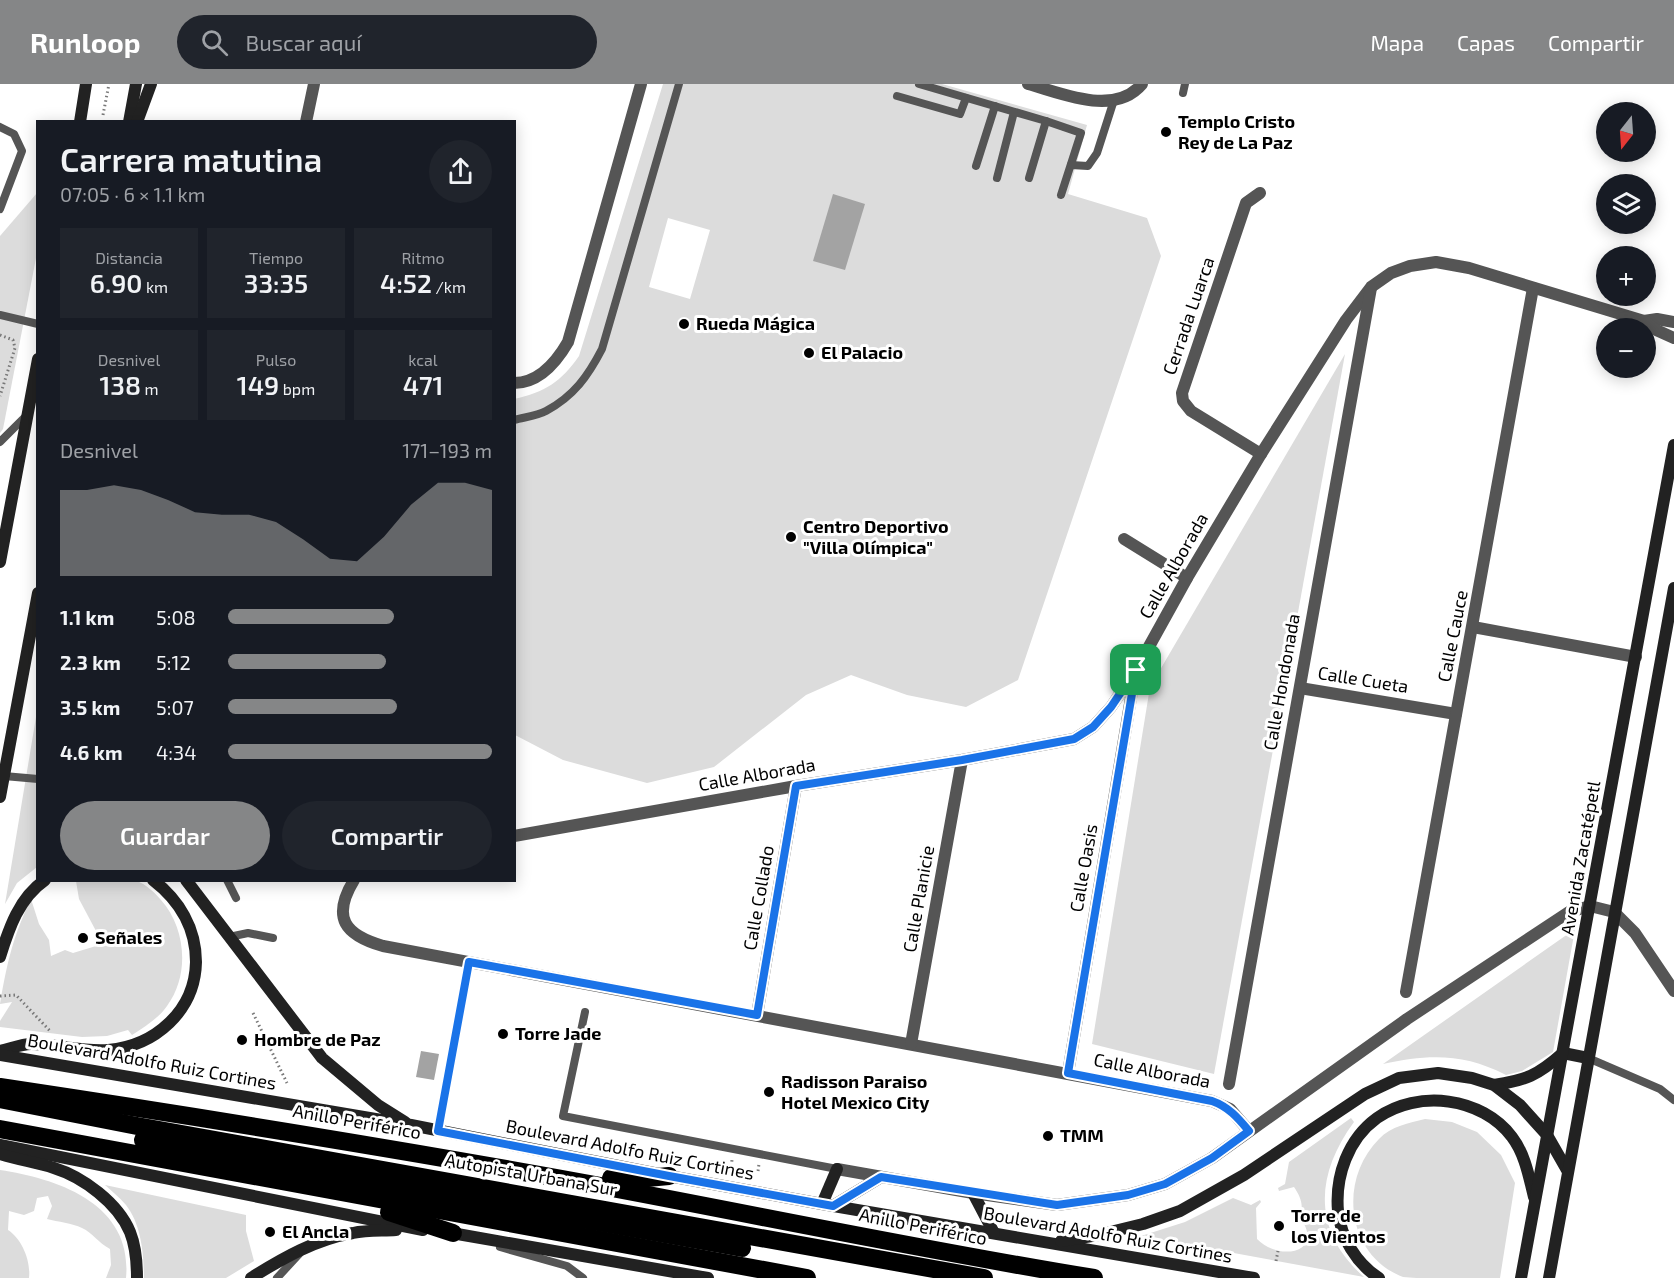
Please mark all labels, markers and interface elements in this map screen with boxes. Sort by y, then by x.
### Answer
search box [177,15,597,69]
text: Runloop [30,25,141,59]
icon: search [198,26,231,59]
text: Buscar aquí [246,29,362,55]
text: Mapa [1370,30,1424,55]
text: Capas [1457,30,1515,55]
text: Compartir [1548,30,1644,55]
north arrow [1596,102,1656,162]
map controls [1596,102,1656,378]
place label: Templo Cristo Rey de La Paz [1178,110,1295,153]
marker: Templo Cristo Rey de La Paz [1159,125,1173,139]
text: Carrera matutina [60,139,322,179]
button: share [429,140,492,203]
button: layers [1596,174,1656,234]
text: 07:05 · 6 × 1.1 km [60,182,205,206]
button: + [1596,246,1656,306]
text: Distancia [95,248,163,267]
text: Tiempo [249,248,303,267]
text: Ritmo [401,248,445,267]
street label: Cerrada Luarca [1158,254,1219,378]
text: 6.90 [90,267,142,298]
text: 33:35 [244,267,308,298]
text: 4:52 [380,267,432,298]
text: km [142,277,168,296]
text: /km [432,277,466,296]
place label: Rueda Mágica [696,312,815,334]
marker: Rueda Mágica [677,317,691,331]
button: − [1596,318,1656,378]
place label: El Palacio [821,341,903,363]
marker: El Palacio [802,346,816,360]
text: Desnivel [98,350,160,369]
text: Pulso [256,350,296,369]
text: kcal [408,350,438,369]
text: 138 [99,369,141,400]
text: 149 [237,369,279,400]
text: 471 [403,369,443,400]
text: m [141,379,159,398]
text: bpm [279,379,315,398]
text: Desnivel [60,438,138,462]
text: 171–193 m [402,438,492,462]
street label: Calle Alborada [1134,509,1212,622]
place label: Centro Deportivo "Villa Olímpica" [803,515,949,558]
marker: Centro Deportivo "Villa Olímpica" [784,530,798,544]
street label: Calle Cauce [1432,588,1472,684]
text: 1.1 km [60,605,114,629]
text: 5:08 [156,605,196,629]
street label: Calle Hondonada [1258,612,1304,752]
pin [1110,644,1161,695]
text: 2.3 km [60,650,121,674]
text: 5:12 [156,650,191,674]
icon: arrive [1119,653,1152,686]
street label: Calle Cueta [1316,661,1410,697]
text: 3.5 km [60,695,120,719]
text: 5:07 [156,695,194,719]
text: 4.6 km [60,740,123,764]
text: 4:34 [156,740,196,764]
street label: Calle Alborada [697,753,817,795]
street label: Avenida Zacatépetl [1556,778,1605,937]
button: Guardar [60,801,270,870]
button: Compartir [282,801,492,870]
street label: Calle Oasis [1064,822,1102,914]
street label: Calle Collado [738,844,778,952]
street label: Calle Planicie [898,844,938,954]
place label: Señales [95,926,162,948]
marker: Señales [76,931,90,945]
place label: Torre Jade [515,1022,601,1044]
marker: Torre Jade [496,1027,510,1041]
street label: Boulevard Adolfo Ruiz Cortines [26,1028,278,1094]
place label: Hombre de Paz [254,1028,381,1050]
marker: Hombre de Paz [235,1033,249,1047]
street label: Calle Alborada [1092,1048,1212,1092]
place label: Radisson Paraiso Hotel Mexico City [781,1070,930,1113]
marker: Radisson Paraiso Hotel Mexico City [762,1085,776,1099]
street label: Anillo Periférico [291,1099,423,1143]
street label: Boulevard Adolfo Ruiz Cortines [504,1114,756,1184]
place label: TMM [1060,1124,1104,1146]
marker: TMM [1041,1129,1055,1143]
street label: Autopista Urbana Sur [443,1148,619,1200]
street label: Boulevard Adolfo Ruiz Cortines [982,1201,1234,1267]
street label: Anillo Periférico [857,1203,989,1249]
place label: Torre de los Vientos [1291,1204,1386,1247]
marker: Torre de los Vientos [1272,1219,1286,1233]
place label: El Ancla [282,1220,349,1242]
marker: El Ancla [263,1225,277,1239]

